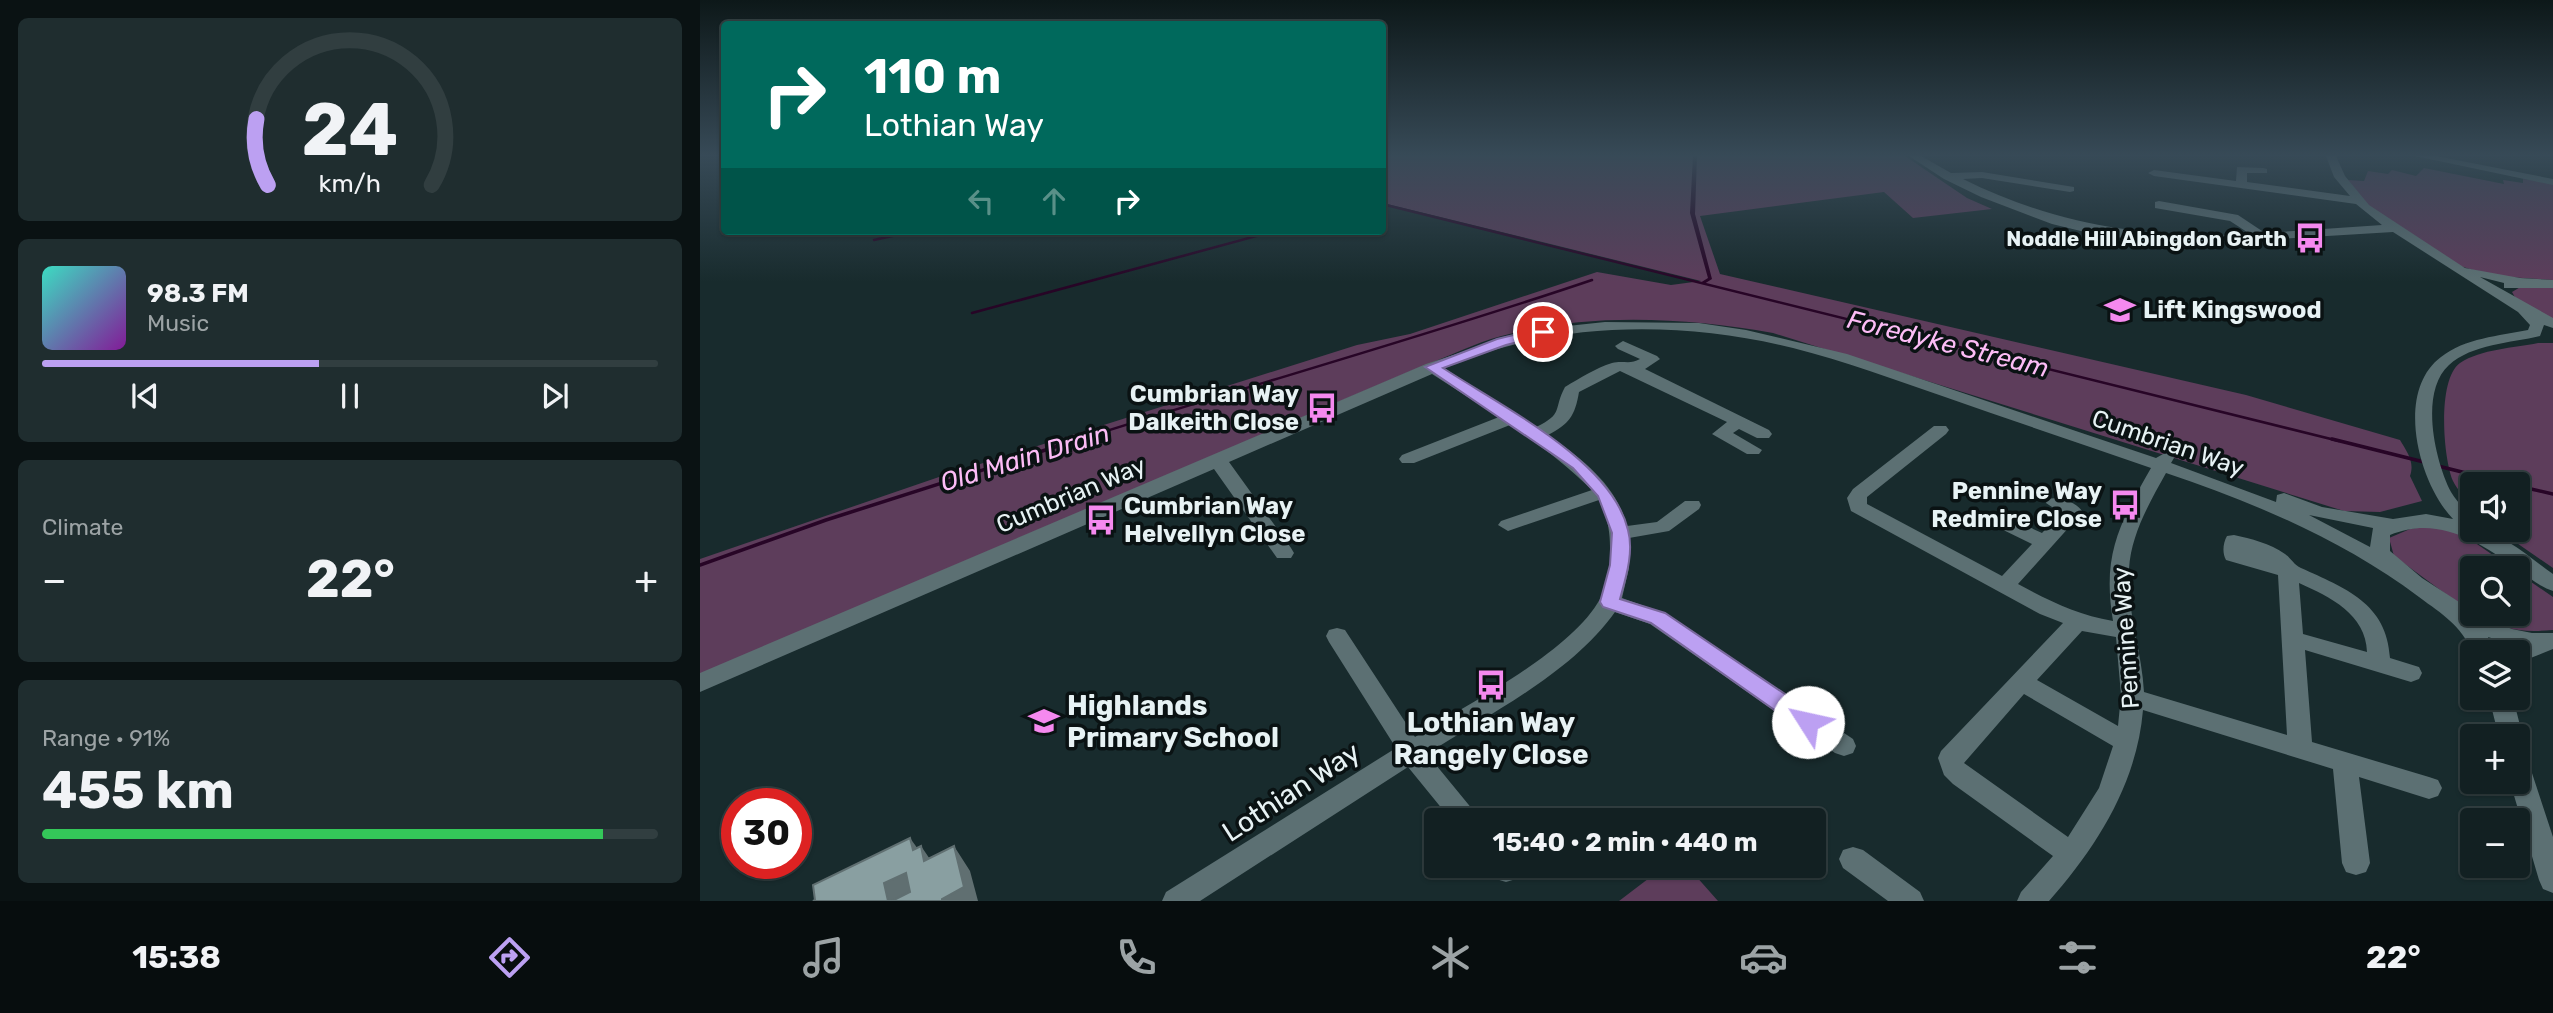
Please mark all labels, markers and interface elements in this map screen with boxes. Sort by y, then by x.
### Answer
text: 110 m [864,47,1001,105]
icon: right [749,49,840,140]
text: 24 [302,88,398,174]
text: Lothian Way [864,106,1044,144]
text: km/h [319,169,381,198]
icon: left [962,182,1000,220]
icon: ahead [1035,182,1073,220]
icon: right [1108,182,1146,220]
bus stop icon: Noddle Hill Abingdon Garth [2293,221,2327,255]
place label: Noddle Hill Abingdon Garth [2006,226,2287,251]
text: 98.3 FM [147,278,249,309]
school or university icon: Lift Kingswood [2103,293,2137,327]
place label: Lift Kingswood [2143,296,2322,324]
pin [1513,302,1573,362]
water label: Foredyke Stream [1844,304,2052,384]
text: Music [147,309,209,337]
icon: arrive [1524,313,1562,351]
icon: previous [126,377,164,415]
icon: pause [331,377,369,415]
icon: next [536,377,574,415]
place label: Cumbrian Way Dalkeith Close [1128,380,1299,436]
bus stop icon: Cumbrian Way Dalkeith Close [1305,391,1339,425]
street label: Cumbrian Way [2088,404,2248,482]
water label: Old Main Drain [937,418,1113,498]
street label: Cumbrian Way [992,451,1150,539]
map controls [2460,472,2530,878]
button: sound [2460,472,2530,542]
place label: Pennine Way Redmire Close [1931,477,2102,533]
bus stop icon: Pennine Way Redmire Close [2108,488,2142,522]
place label: Cumbrian Way Helvellyn Close [1124,492,1306,548]
bus stop icon: Cumbrian Way Helvellyn Close [1084,503,1118,537]
text: Climate [42,513,123,541]
text: 22° [306,548,395,610]
button: search [2460,556,2530,626]
text: − [42,557,67,603]
text: + [634,557,658,603]
street label: Pennine Way [2107,566,2145,710]
button: layers [2460,640,2530,710]
bus stop icon: Lothian Way Rangely Close [1474,668,1508,702]
position arrow [1771,685,1845,759]
place label: Highlands Primary School [1067,689,1279,754]
school or university icon: Highlands Primary School [1027,704,1061,738]
place label: Lothian Way Rangely Close [1393,706,1589,771]
text: Range · 91% [42,724,170,752]
button: + [2460,724,2530,794]
street label: Lothian Way [1216,735,1366,849]
text: 455 km [42,759,234,821]
speed limit sign: 30 [721,788,812,879]
button: − [2460,808,2530,878]
text: 15:40 · 2 min · 440 m [1492,827,1758,858]
icon: directions [485,933,534,982]
icon: music [799,933,848,982]
icon: phone [1112,933,1161,982]
icon: climate [1426,933,1475,982]
icon: car [1739,933,1788,982]
icon: filters [2053,933,2102,982]
text: 15:38 [132,938,221,976]
text: 22° [2366,938,2421,976]

